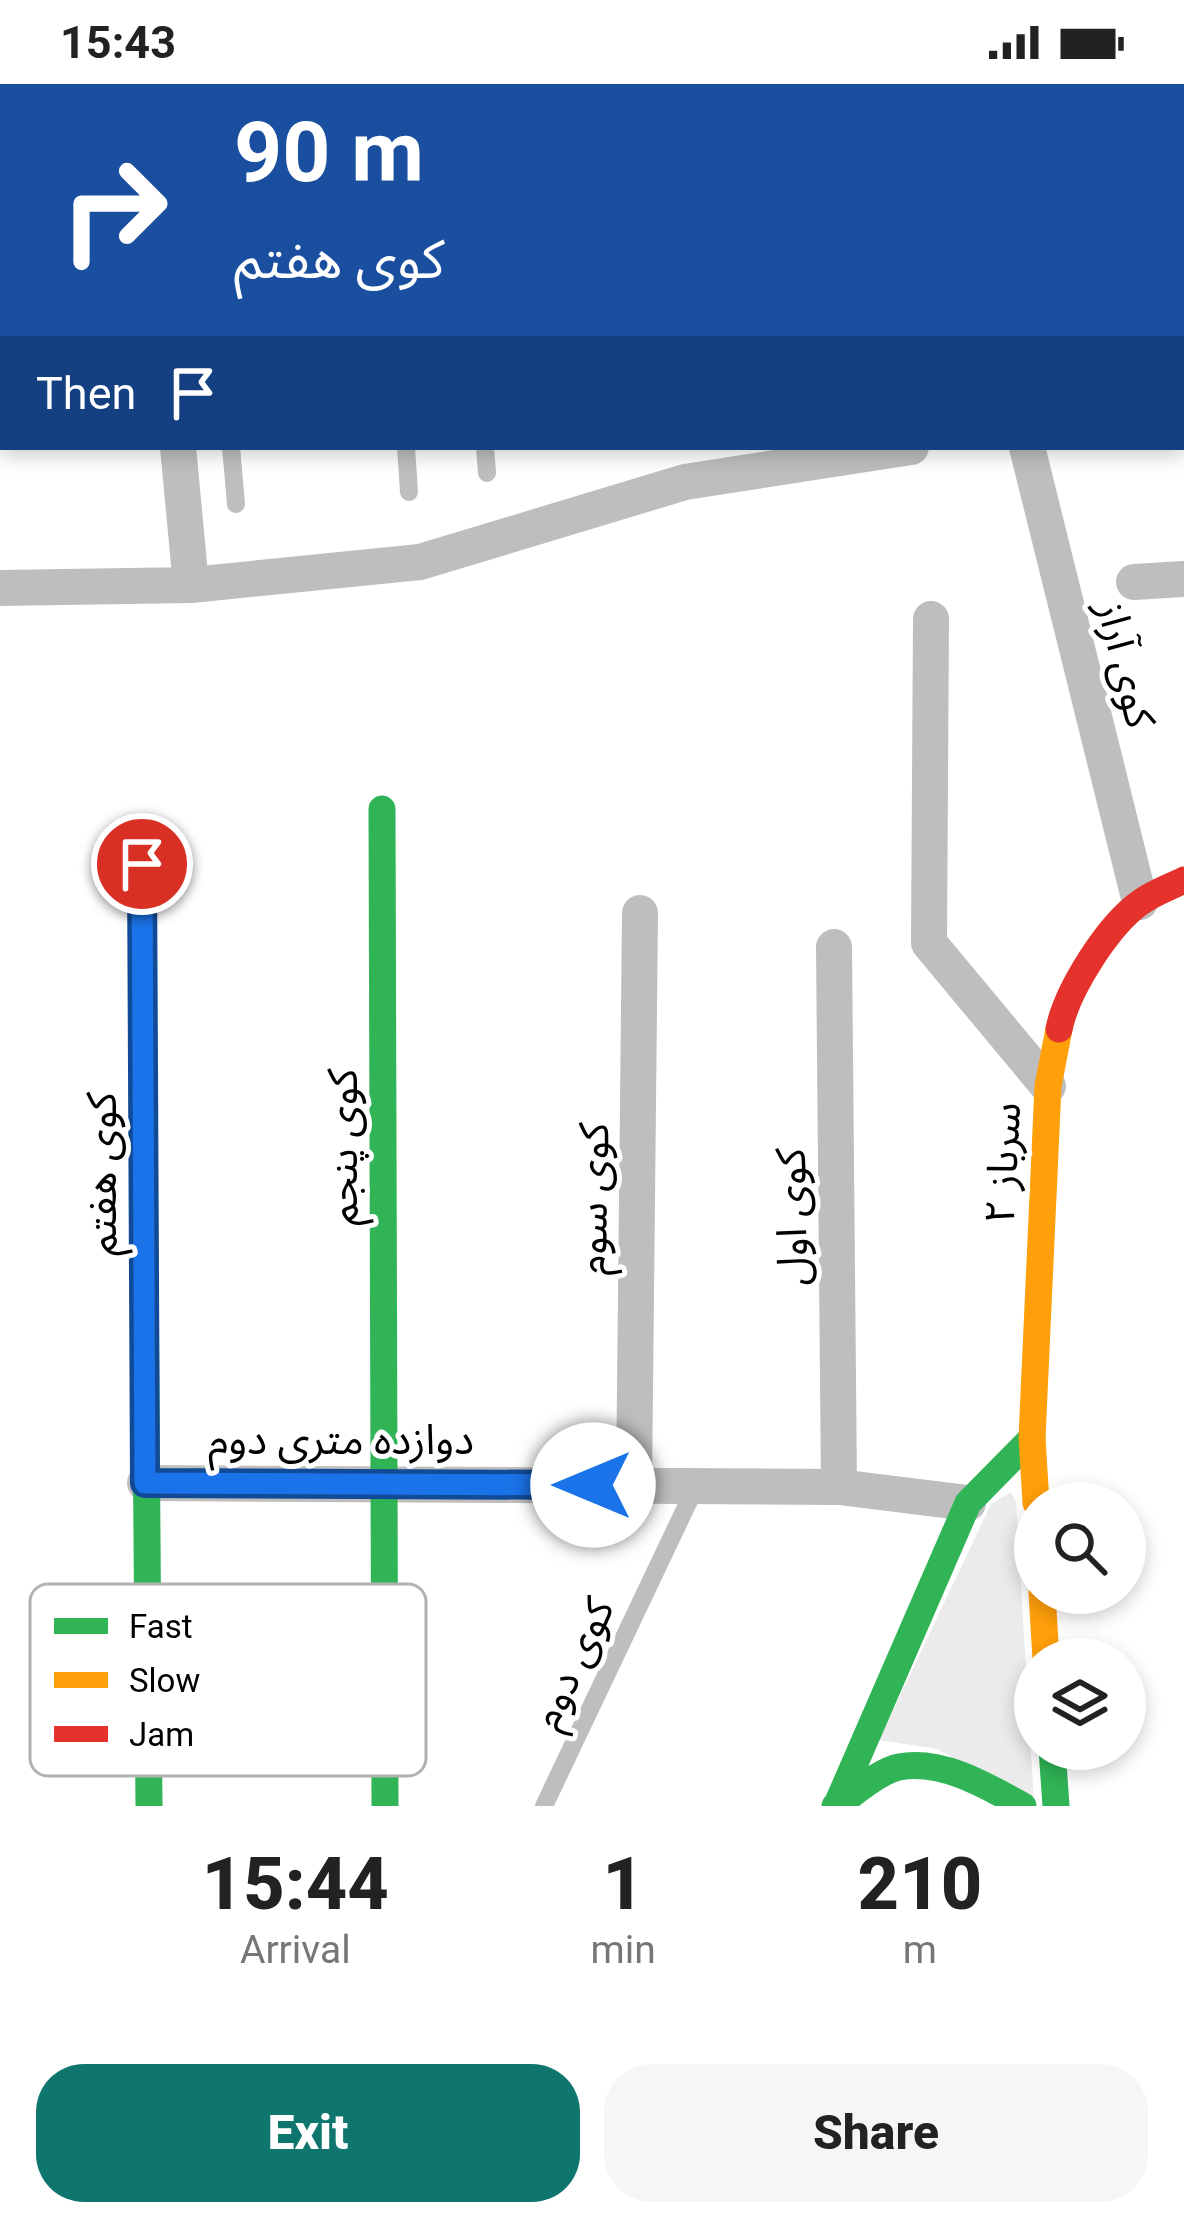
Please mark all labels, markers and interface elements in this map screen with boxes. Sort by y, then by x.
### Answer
text: 15:43 [60,16,176,69]
text: 90 m [234,103,424,202]
icon: right [36,132,192,288]
text: کوی هفتم [234,228,444,291]
icon: arrive [160,360,226,426]
text: Then [36,367,136,420]
street label: کوی آراز [1087,594,1166,733]
pin [91,813,193,915]
icon: arrive [109,831,175,897]
street label: کوی پنجم [318,1068,374,1225]
street label: کوی هفتم [77,1091,133,1256]
street label: سرباز ۲ [975,1101,1030,1225]
street label: کوی سوم [567,1122,625,1276]
street label: کوی اول [766,1147,817,1286]
street label: دوازده متری دوم [208,1415,474,1471]
position arrow [530,1422,656,1548]
map controls [1014,1482,1146,1770]
button: search [1014,1482,1146,1614]
legend [30,1584,426,1776]
street label: کوی دوم [521,1589,631,1739]
text: Fast [129,1607,192,1646]
button: layers [1014,1638,1146,1770]
text: Slow [129,1661,200,1700]
text: Jam [129,1715,194,1754]
text: 15:44 [202,1842,389,1927]
text: 1 [602,1842,644,1927]
text: 210 [858,1842,982,1927]
text: Arrival [240,1927,351,1973]
text: min [591,1927,656,1973]
text: m [903,1927,937,1973]
button: Exit [36,2064,580,2202]
button: Share [604,2064,1148,2202]

